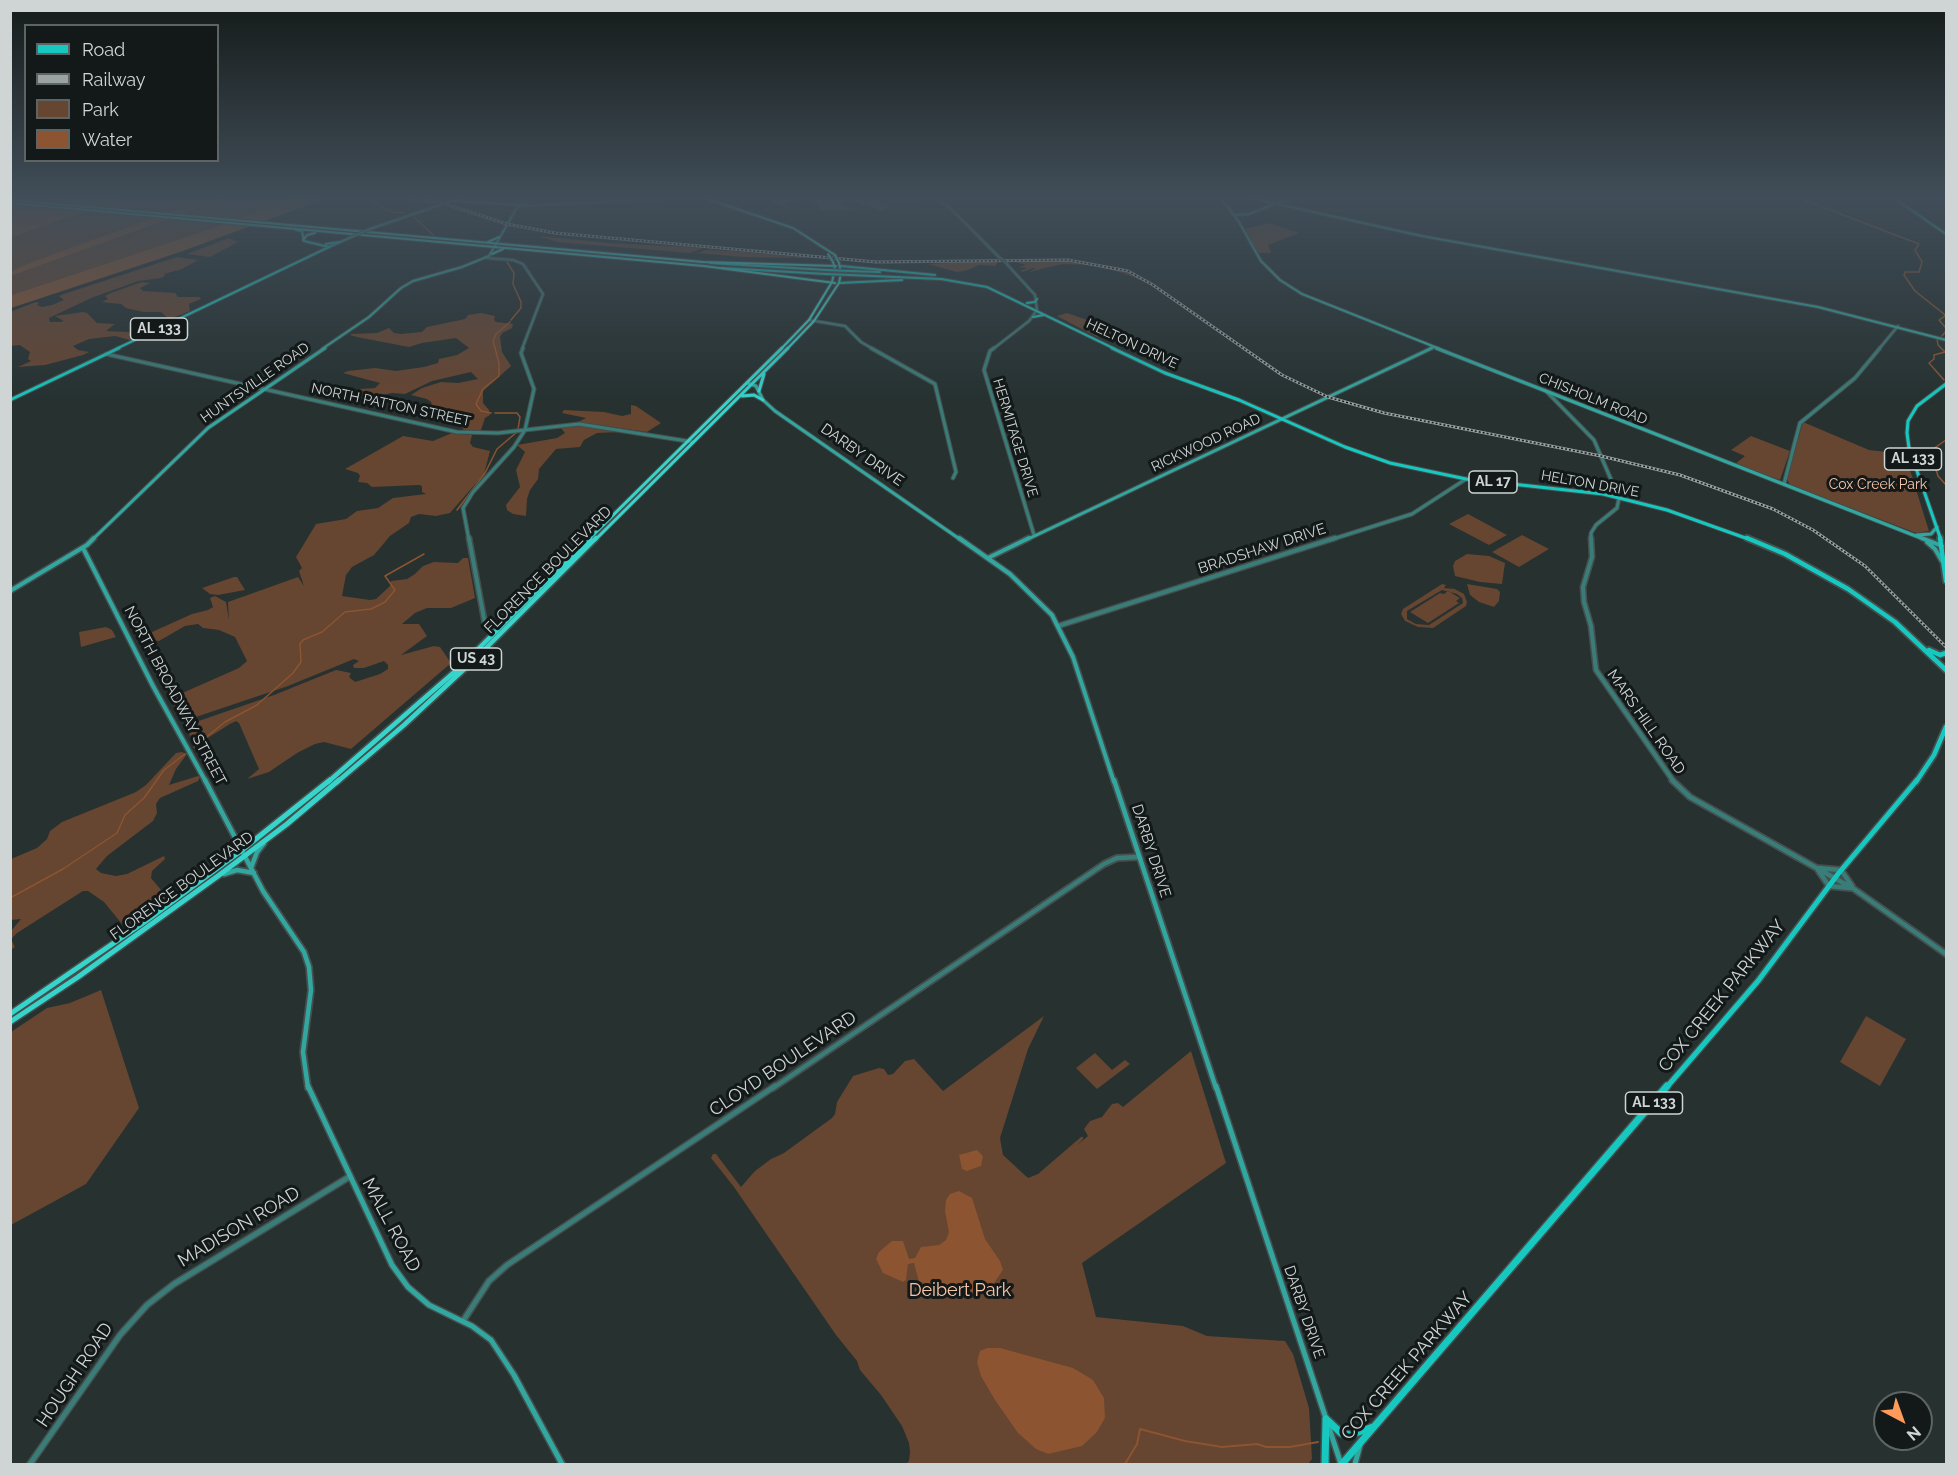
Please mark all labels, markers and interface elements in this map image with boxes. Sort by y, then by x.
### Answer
legend [24,24,219,162]
text: Road [82,39,125,60]
text: Railway [82,69,146,90]
text: Park [82,99,119,120]
text: Water [82,129,132,150]
street label: HELTON DRIVE [1083,315,1181,373]
road number: AL 133 [130,318,188,340]
street label: HUNTSVILLE ROAD [197,339,313,427]
street label: CHISHOLM ROAD [1536,370,1650,428]
street label: HERMITAGE DRIVE [989,377,1041,499]
street label: NORTH PATTON STREET [310,380,472,430]
street label: RICKWOOD ROAD [1149,410,1263,476]
street label: DARBY DRIVE [817,420,907,490]
road number: AL 133 [1884,448,1942,470]
street label: HELTON DRIVE [1540,467,1640,501]
road number: AL 17 [1469,471,1517,493]
park label: Cox Creek Park [1829,477,1927,493]
street label: FLORENCE BOULEVARD [481,503,615,637]
street label: BRADSHAW DRIVE [1196,520,1328,578]
street label: NORTH BROADWAY STREET [120,603,230,789]
road number: US 43 [450,648,502,670]
street label: MARS HILL ROAD [1603,666,1689,778]
street label: DARBY DRIVE [1127,802,1175,900]
street label: FLORENCE BOULEVARD [107,828,257,944]
street label: COX CREEK PARKWAY [1654,916,1790,1076]
street label: CLOYD BOULEVARD [705,1007,861,1121]
road number: AL 133 [1626,1092,1682,1114]
street label: MALL ROAD [357,1174,425,1276]
street label: MADISON ROAD [174,1182,304,1272]
street label: DARBY DRIVE [1280,1263,1328,1361]
park label: Deibert Park [909,1280,1011,1302]
street label: COX CREEK PARKWAY [1337,1287,1477,1445]
street label: HOUGH ROAD [32,1319,118,1431]
north arrow [1873,1391,1933,1451]
text: N [1903,1422,1925,1445]

